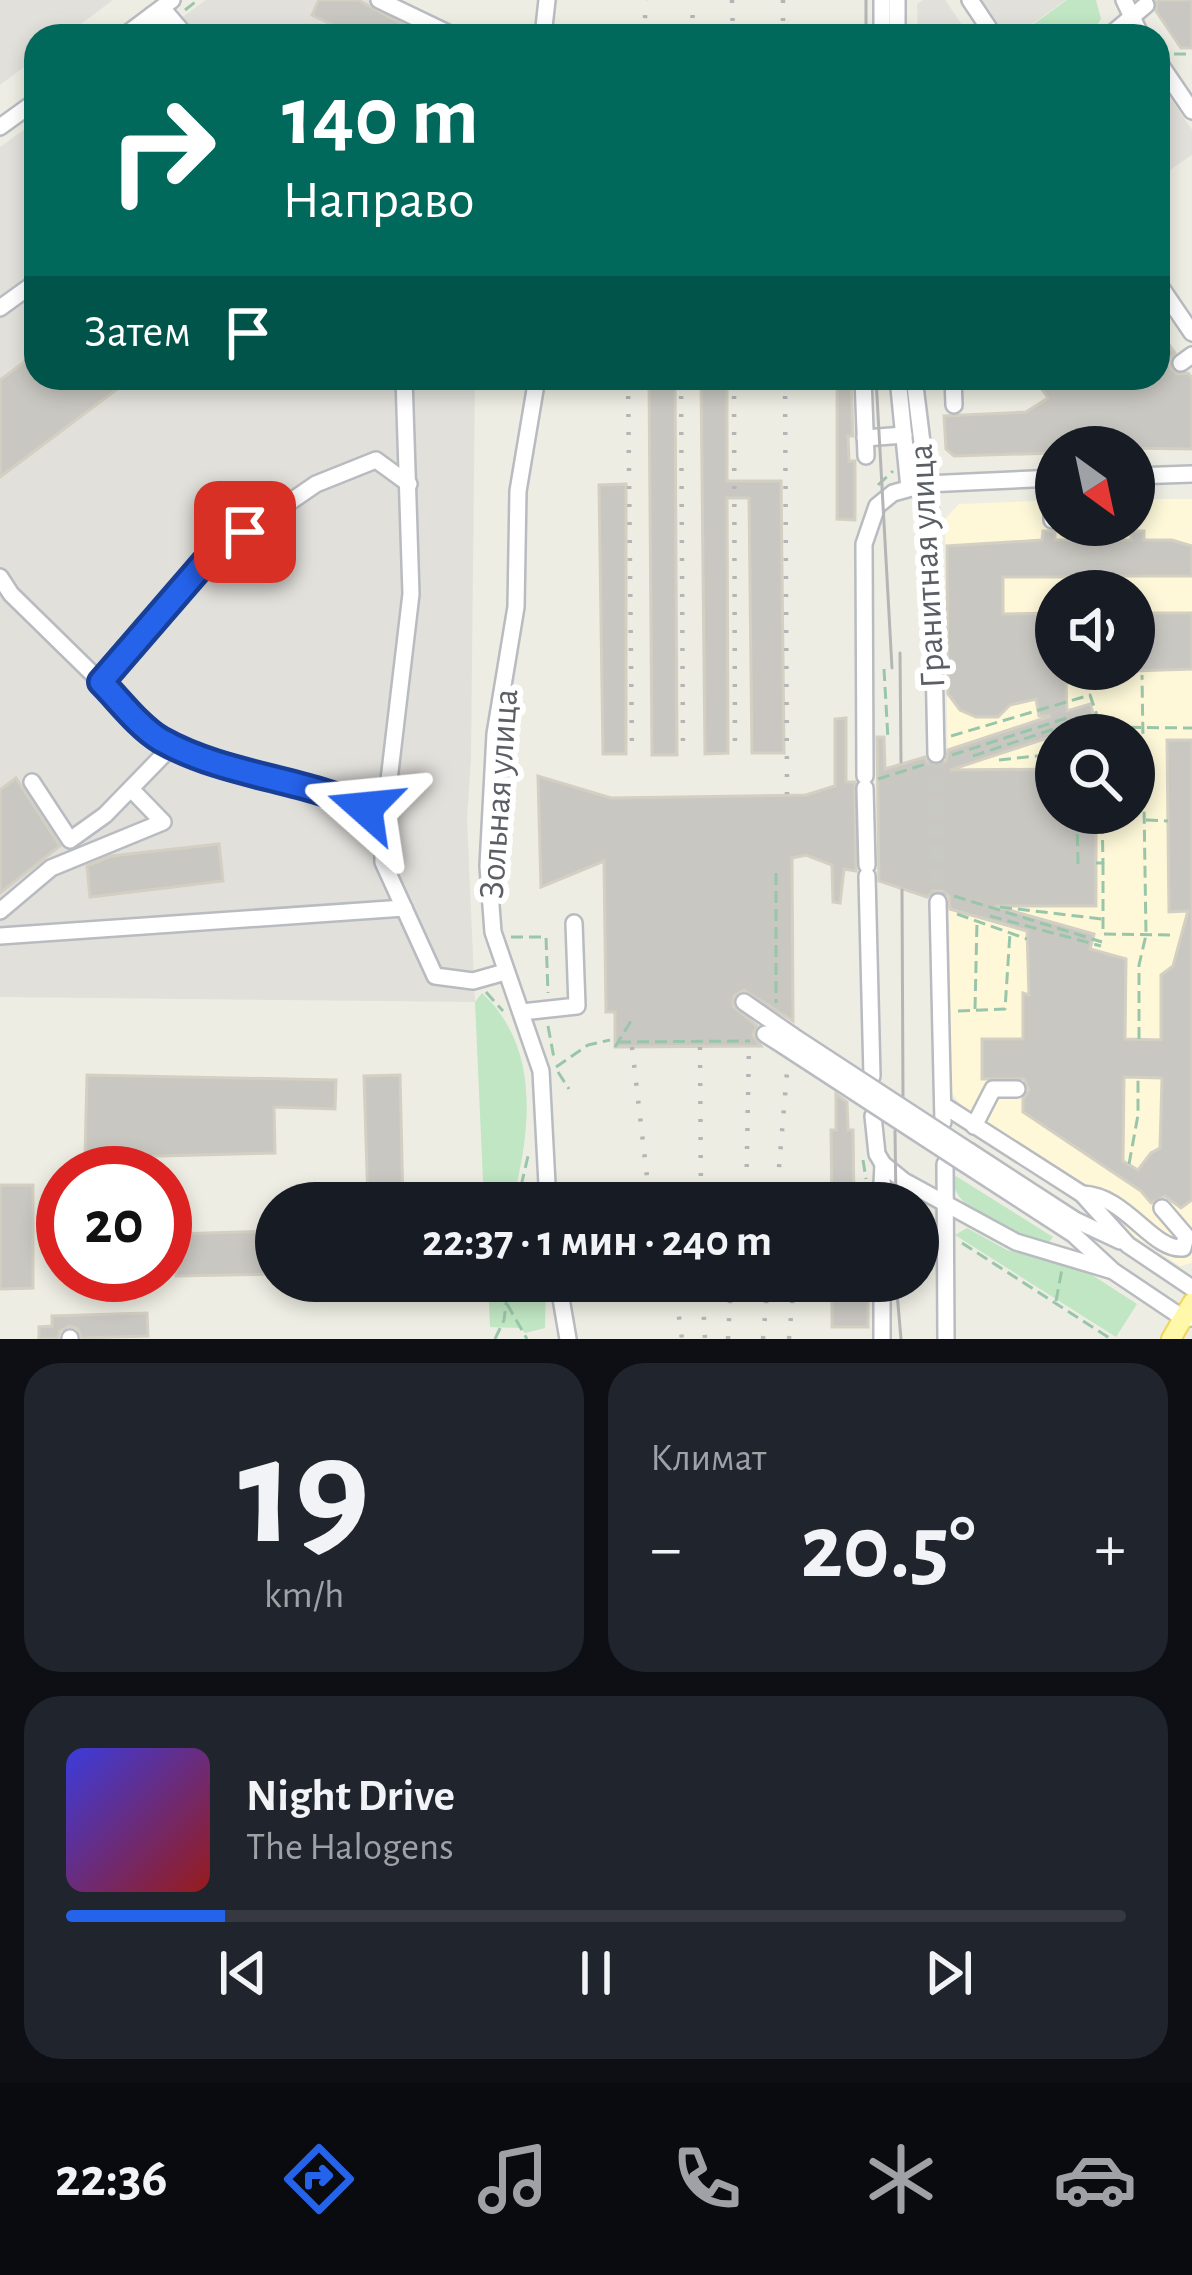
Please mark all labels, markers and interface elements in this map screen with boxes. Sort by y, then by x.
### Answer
icon: right [84,72,240,228]
text: 140 m [282,76,479,160]
text: Направо [282,174,474,228]
icon: arrive [215,300,281,366]
text: Затем [84,310,191,355]
north arrow [1035,426,1155,546]
map controls [1035,426,1155,834]
street label: Гранитная улица [903,443,951,689]
pin [194,481,296,583]
icon: arrive [212,499,278,565]
button: sound [1035,570,1155,690]
street label: Зольная улица [474,688,524,900]
button: search [1035,714,1155,834]
position arrow [302,745,428,871]
speed limit sign: 20 [36,1146,192,1302]
text: 22:37 · 1 мин · 240 m [422,1219,772,1264]
text: 19 [238,1416,370,1572]
text: Климат [650,1439,766,1478]
text: 20.5° [800,1504,976,1594]
text: − [650,1516,682,1582]
text: + [1094,1516,1126,1582]
text: km/h [264,1576,344,1615]
text: Night Drive [246,1774,455,1819]
text: The Halogens [246,1828,454,1867]
icon: previous [210,1940,276,2006]
icon: pause [563,1940,629,2006]
icon: next [916,1940,982,2006]
icon: directions [277,2137,361,2221]
icon: music [471,2137,555,2221]
icon: phone [665,2137,749,2221]
icon: climate [859,2137,943,2221]
icon: car [1053,2137,1137,2221]
text: 22:36 [55,2152,168,2206]

